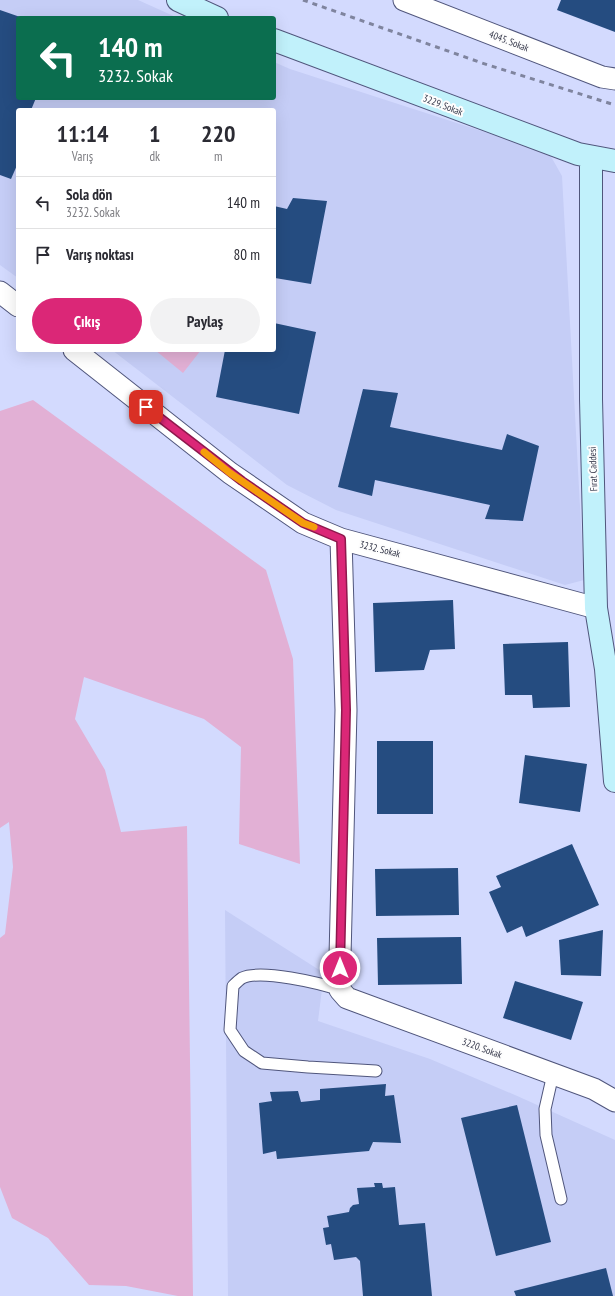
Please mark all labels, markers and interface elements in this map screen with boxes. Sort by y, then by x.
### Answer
street label: 4045. Sokak [487,27,531,55]
text: 140 m [98,28,162,65]
icon: left [32,32,84,84]
text: 3232. Sokak [98,64,173,87]
street label: 3229. Sokak [421,91,465,119]
text: 11:14 [57,118,108,149]
text: 1 [149,118,160,149]
text: 220 [201,118,235,149]
text: Varış [72,148,93,165]
text: dk [149,148,160,165]
text: m [214,148,222,165]
text: Sola dön [66,185,112,204]
icon: left [32,192,54,214]
text: 140 m [227,193,260,212]
text: 3232. Sokak [66,204,120,221]
icon: arrive [32,244,54,266]
text: Varış noktası [66,245,134,264]
text: 80 m [234,245,260,264]
button: Çıkış [32,298,142,344]
button: Paylaş [150,298,260,344]
pin [129,390,163,424]
icon: arrive [135,396,157,418]
street label: Fırat Caddesi [586,446,600,492]
street label: 3232. Sokak [358,538,402,560]
position arrow [319,947,361,989]
street label: 3220. Sokak [460,1035,504,1061]

